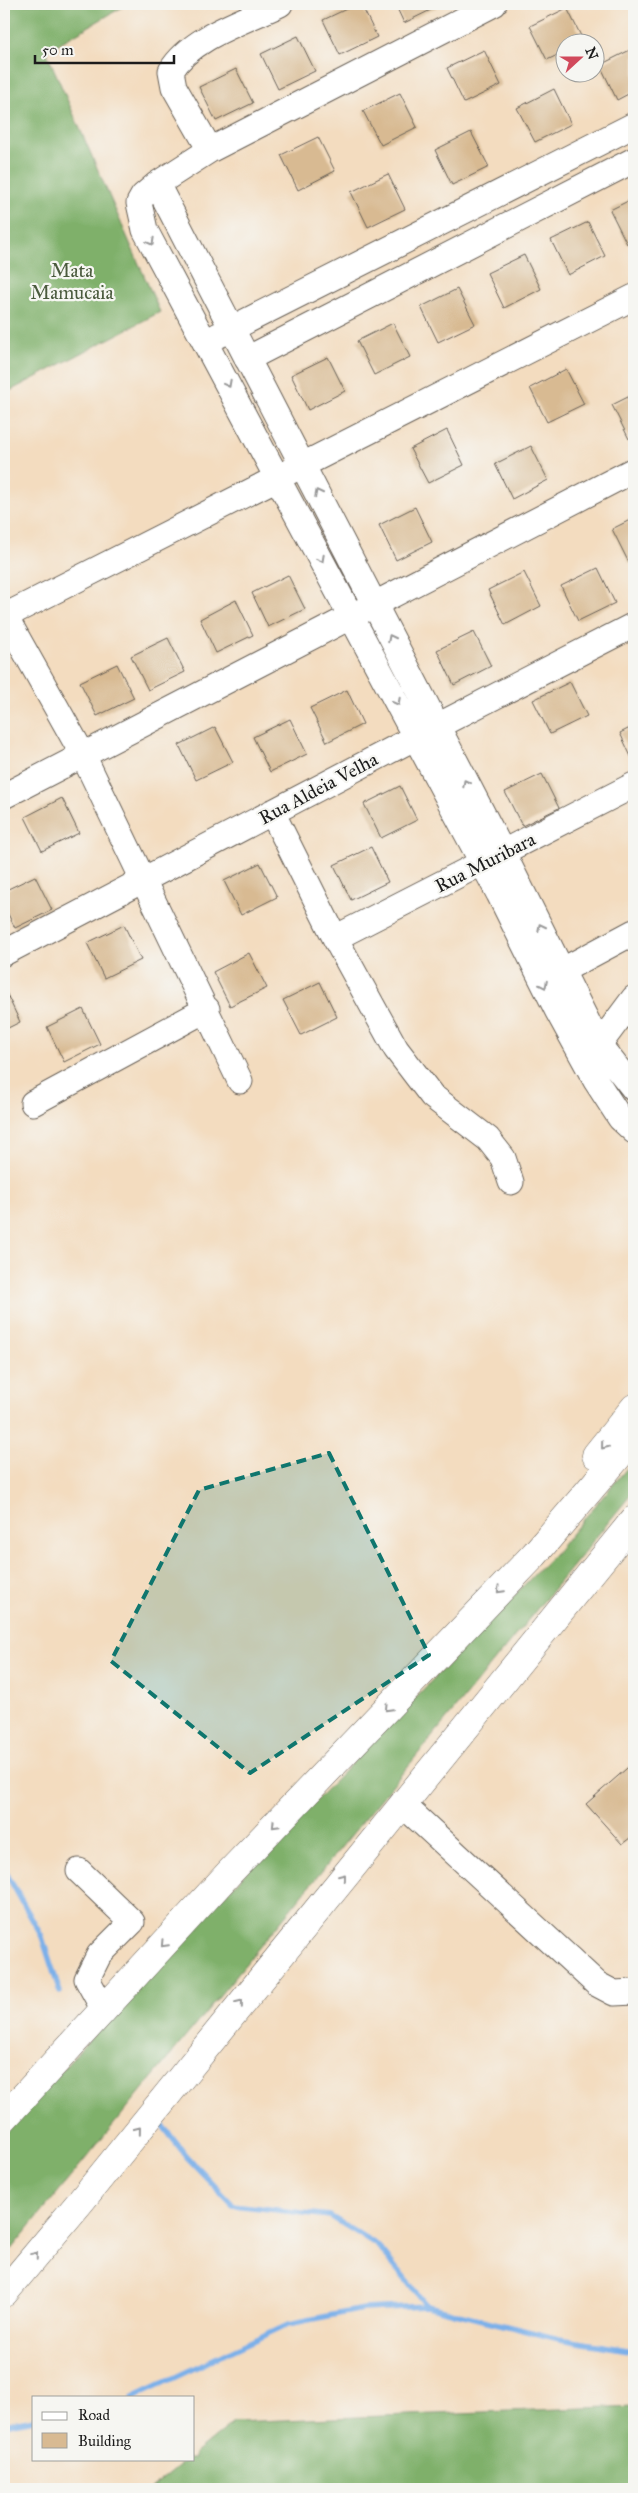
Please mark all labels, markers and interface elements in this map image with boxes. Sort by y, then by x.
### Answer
scale bar [35,32,174,64]
north arrow [556,32,606,82]
text: 50 m [42,41,74,59]
text: N [582,45,602,62]
one-way arrow [145,236,155,245]
park label: Mata Mamucaia [31,259,114,304]
one-way arrow [222,379,232,388]
one-way arrow [314,490,324,499]
one-way arrow [315,553,325,562]
one-way arrow [387,635,397,644]
one-way arrow [391,697,401,706]
street label: Rua Aldeia Velha [255,747,383,829]
one-way arrow [462,779,472,788]
street label: Rua Muribara [431,827,540,898]
one-way arrow [537,923,547,932]
one-way arrow [538,980,548,989]
one-way arrow [601,1440,609,1449]
one-way arrow [497,1585,506,1594]
one-way arrow [385,1702,394,1711]
one-way arrow [272,1819,281,1828]
one-way arrow [337,1874,345,1883]
one-way arrow [161,1938,170,1947]
one-way arrow [235,2000,244,2009]
one-way arrow [133,2127,141,2136]
one-way arrow [29,2252,38,2261]
legend [32,2396,195,2460]
text: Road [78,2406,110,2424]
text: Building [78,2432,132,2450]

